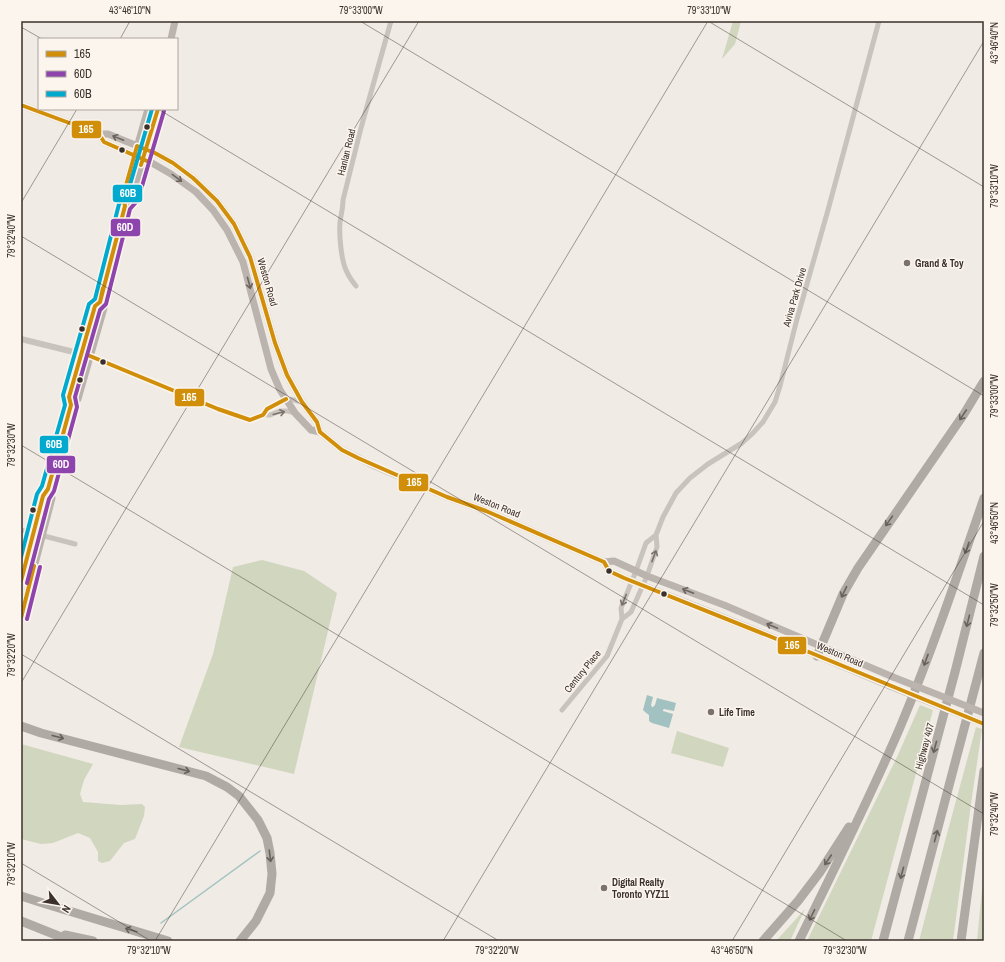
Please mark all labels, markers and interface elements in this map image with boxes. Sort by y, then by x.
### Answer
text: 43°46'10"N [109,4,151,17]
text: 79°33'00"W [339,4,383,17]
text: 79°33'10"W [687,4,731,17]
text: 43°46'40"N [988,22,1001,64]
legend [38,38,178,110]
text: 165 [74,46,91,62]
text: 60D [74,66,92,82]
text: 60B [74,86,92,102]
line badge: 165 [71,120,102,139]
text: 165 [78,122,94,136]
unlabelled marker [142,122,152,132]
street label: Hanlan Road [334,127,359,177]
one-way arrow [113,134,125,141]
unlabelled marker [117,145,127,155]
text: 79°33'10"W [988,164,1001,208]
one-way arrow [171,174,182,182]
line badge: 60B [112,184,143,203]
text: 60B [120,186,137,200]
text: 79°32'40"W [5,214,18,258]
line badge: 60D [110,218,141,237]
text: 60D [117,220,134,234]
street label: Weston Road [254,257,281,308]
place label: Grand & Toy [915,257,964,270]
marker: Grand & Toy [902,258,912,268]
street label: Aviva Park Drive [779,265,809,329]
one-way arrow [245,276,253,289]
unlabelled marker [77,324,87,334]
unlabelled marker [98,357,108,367]
text: 79°33'00"W [988,374,1001,418]
unlabelled marker [75,375,85,385]
line badge: 165 [174,388,205,407]
text: 165 [181,390,197,404]
one-way arrow [272,408,285,416]
one-way arrow [959,409,968,420]
text: 79°32'30"W [5,423,18,467]
line badge: 60B [39,435,69,454]
text: 60B [46,437,63,451]
line badge: 60D [46,455,76,474]
text: 60D [53,457,70,471]
line badge: 165 [398,473,429,492]
text: 165 [406,475,422,489]
street label: Weston Road [471,490,522,521]
text: 43°46'50"N [988,502,1001,544]
unlabelled marker [28,505,38,515]
one-way arrow [885,516,893,527]
one-way arrow [962,542,970,554]
one-way arrow [650,550,658,562]
unlabelled marker [604,566,614,576]
text: 79°32'50"W [988,583,1001,627]
one-way arrow [840,586,847,598]
one-way arrow [682,587,694,595]
unlabelled marker [659,589,669,599]
one-way arrow [620,593,627,605]
one-way arrow [963,614,971,627]
one-way arrow [766,622,778,629]
text: 79°32'20"W [5,633,18,677]
line badge: 165 [777,636,807,655]
text: 165 [784,638,800,652]
street label: Weston Road [814,639,865,670]
street label: Century Place [561,647,604,695]
one-way arrow [922,653,930,665]
place label: Life Time [719,706,755,719]
marker: Life Time [706,707,716,717]
street label: Highway 407 [912,721,937,771]
one-way arrow [52,734,65,742]
one-way arrow [931,740,938,753]
one-way arrow [177,767,190,775]
text: 79°32'40"W [988,792,1001,836]
one-way arrow [933,829,940,842]
text: 79°32'10"W [5,842,18,886]
one-way arrow [266,849,274,862]
one-way arrow [824,854,832,865]
one-way arrow [897,866,905,879]
place label: Digital Realty Toronto YYZ11 [612,876,670,901]
marker: Digital Realty Toronto YYZ11 [599,883,609,893]
north arrow [38,884,78,924]
text: N [59,903,74,916]
one-way arrow [808,909,815,921]
one-way arrow [125,926,138,933]
text: 79°32'10"W [127,944,171,957]
text: 79°32'20"W [475,944,519,957]
text: 43°46'50"N [711,944,753,957]
text: 79°32'30"W [823,944,867,957]

